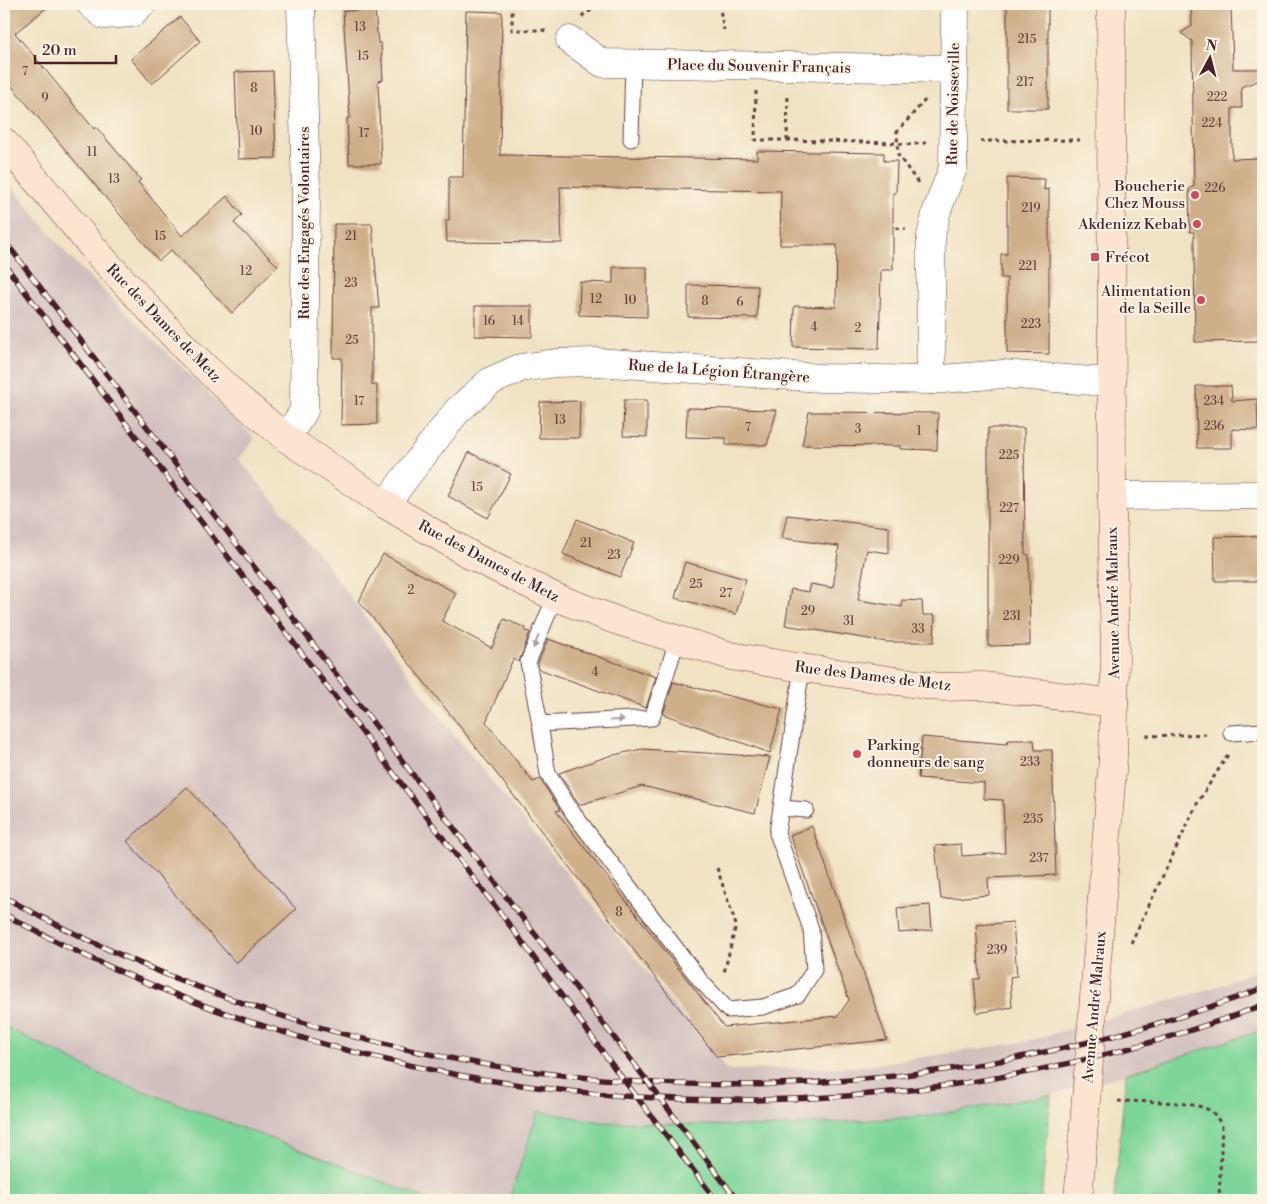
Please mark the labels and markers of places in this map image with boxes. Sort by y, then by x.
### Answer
place label: Boucherie Chez Mouss [1105,177,1185,213]
marker: Boucherie Chez Mouss [1189,189,1201,201]
place label: Akdenizz Kebab [1077,215,1187,234]
marker: Akdenizz Kebab [1191,218,1203,230]
place label: Frécot [1105,248,1151,267]
marker: Frécot [1089,251,1101,263]
place label: Alimentation de la Seille [1100,282,1191,318]
marker: Alimentation de la Seille [1195,294,1207,306]
place label: Parking donneurs de sang [867,736,984,772]
marker: Parking donneurs de sang [851,748,863,760]

